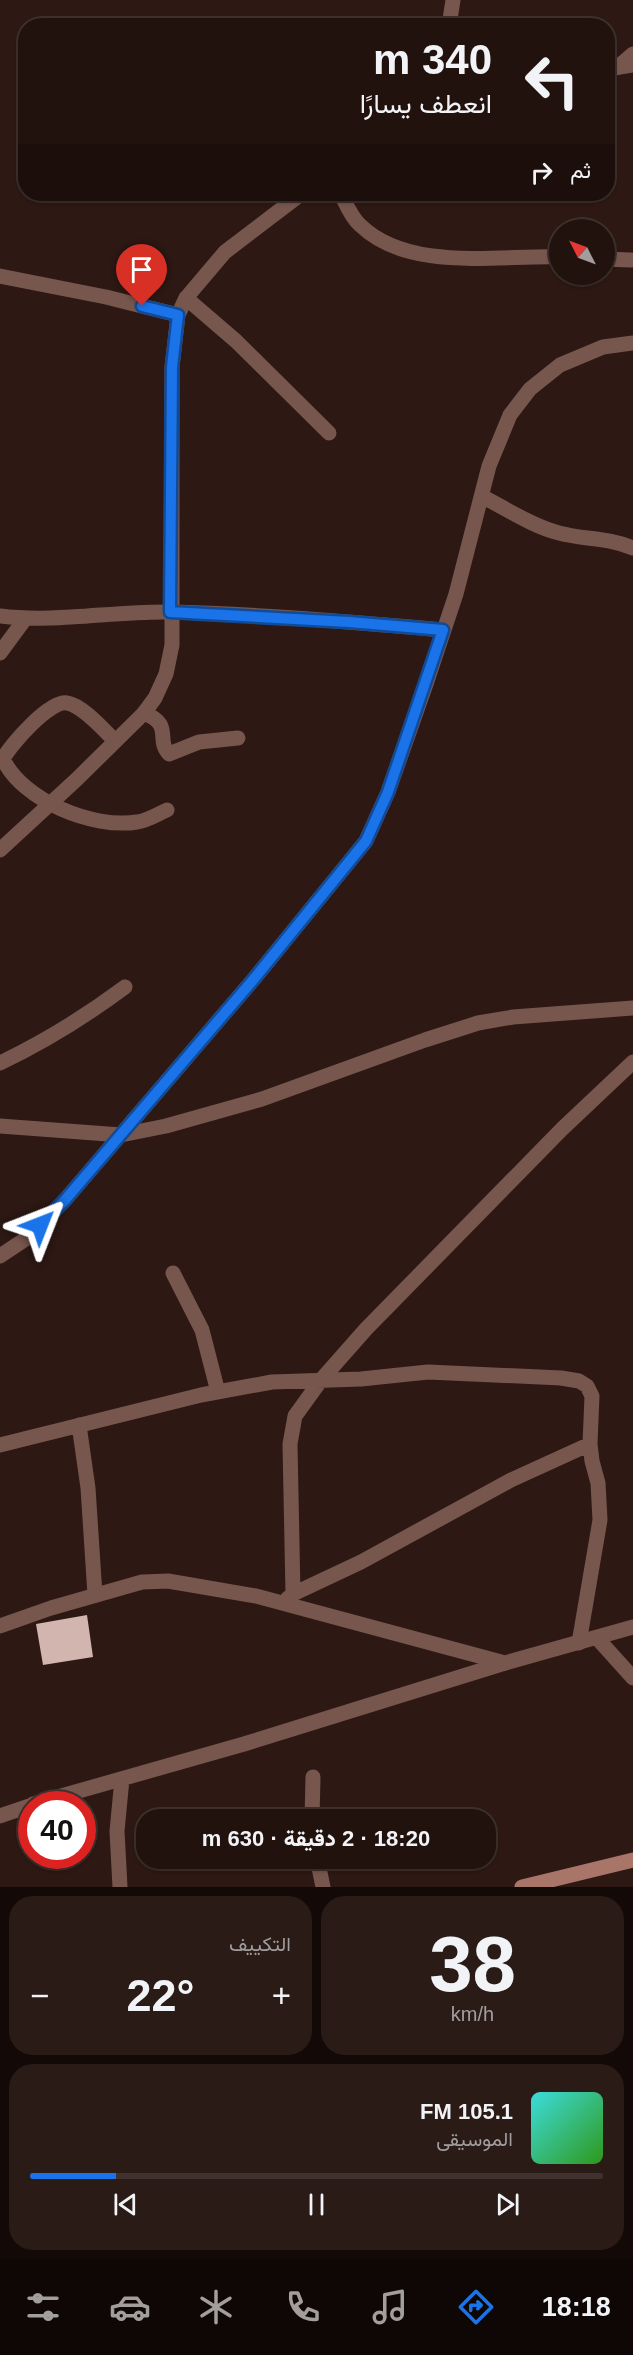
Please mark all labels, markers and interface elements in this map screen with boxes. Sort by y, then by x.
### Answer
text: 340 m [373,36,492,83]
icon: left [513,42,591,120]
text: انعطف يسارًا [360,89,492,119]
icon: right [525,156,558,189]
text: ثم [570,158,591,183]
north arrow [549,219,615,285]
map controls [549,219,615,285]
pin [116,244,167,306]
icon: arrive [125,253,158,286]
position arrow [8,1193,72,1257]
speed limit sign: 40 [18,1791,96,1869]
text: 18:20 · 2 دقيقة · 630 m [202,1826,430,1851]
text: 38 [429,1920,516,2008]
text: التكييف [229,1933,291,1955]
text: 22° [126,1970,195,2021]
text: − [30,1977,49,2014]
text: + [272,1977,291,2014]
text: km/h [451,2003,494,2025]
text: 105.1 FM [420,2099,513,2124]
text: الموسيقى [436,2128,513,2150]
icon: previous [109,2188,142,2221]
icon: pause [300,2188,333,2221]
icon: next [491,2188,524,2221]
icon: filters [22,2286,64,2328]
icon: car [109,2286,151,2328]
icon: climate [195,2286,237,2328]
icon: phone [282,2286,324,2328]
icon: music [369,2286,411,2328]
icon: directions [455,2286,497,2328]
text: 18:18 [542,2292,611,2322]

